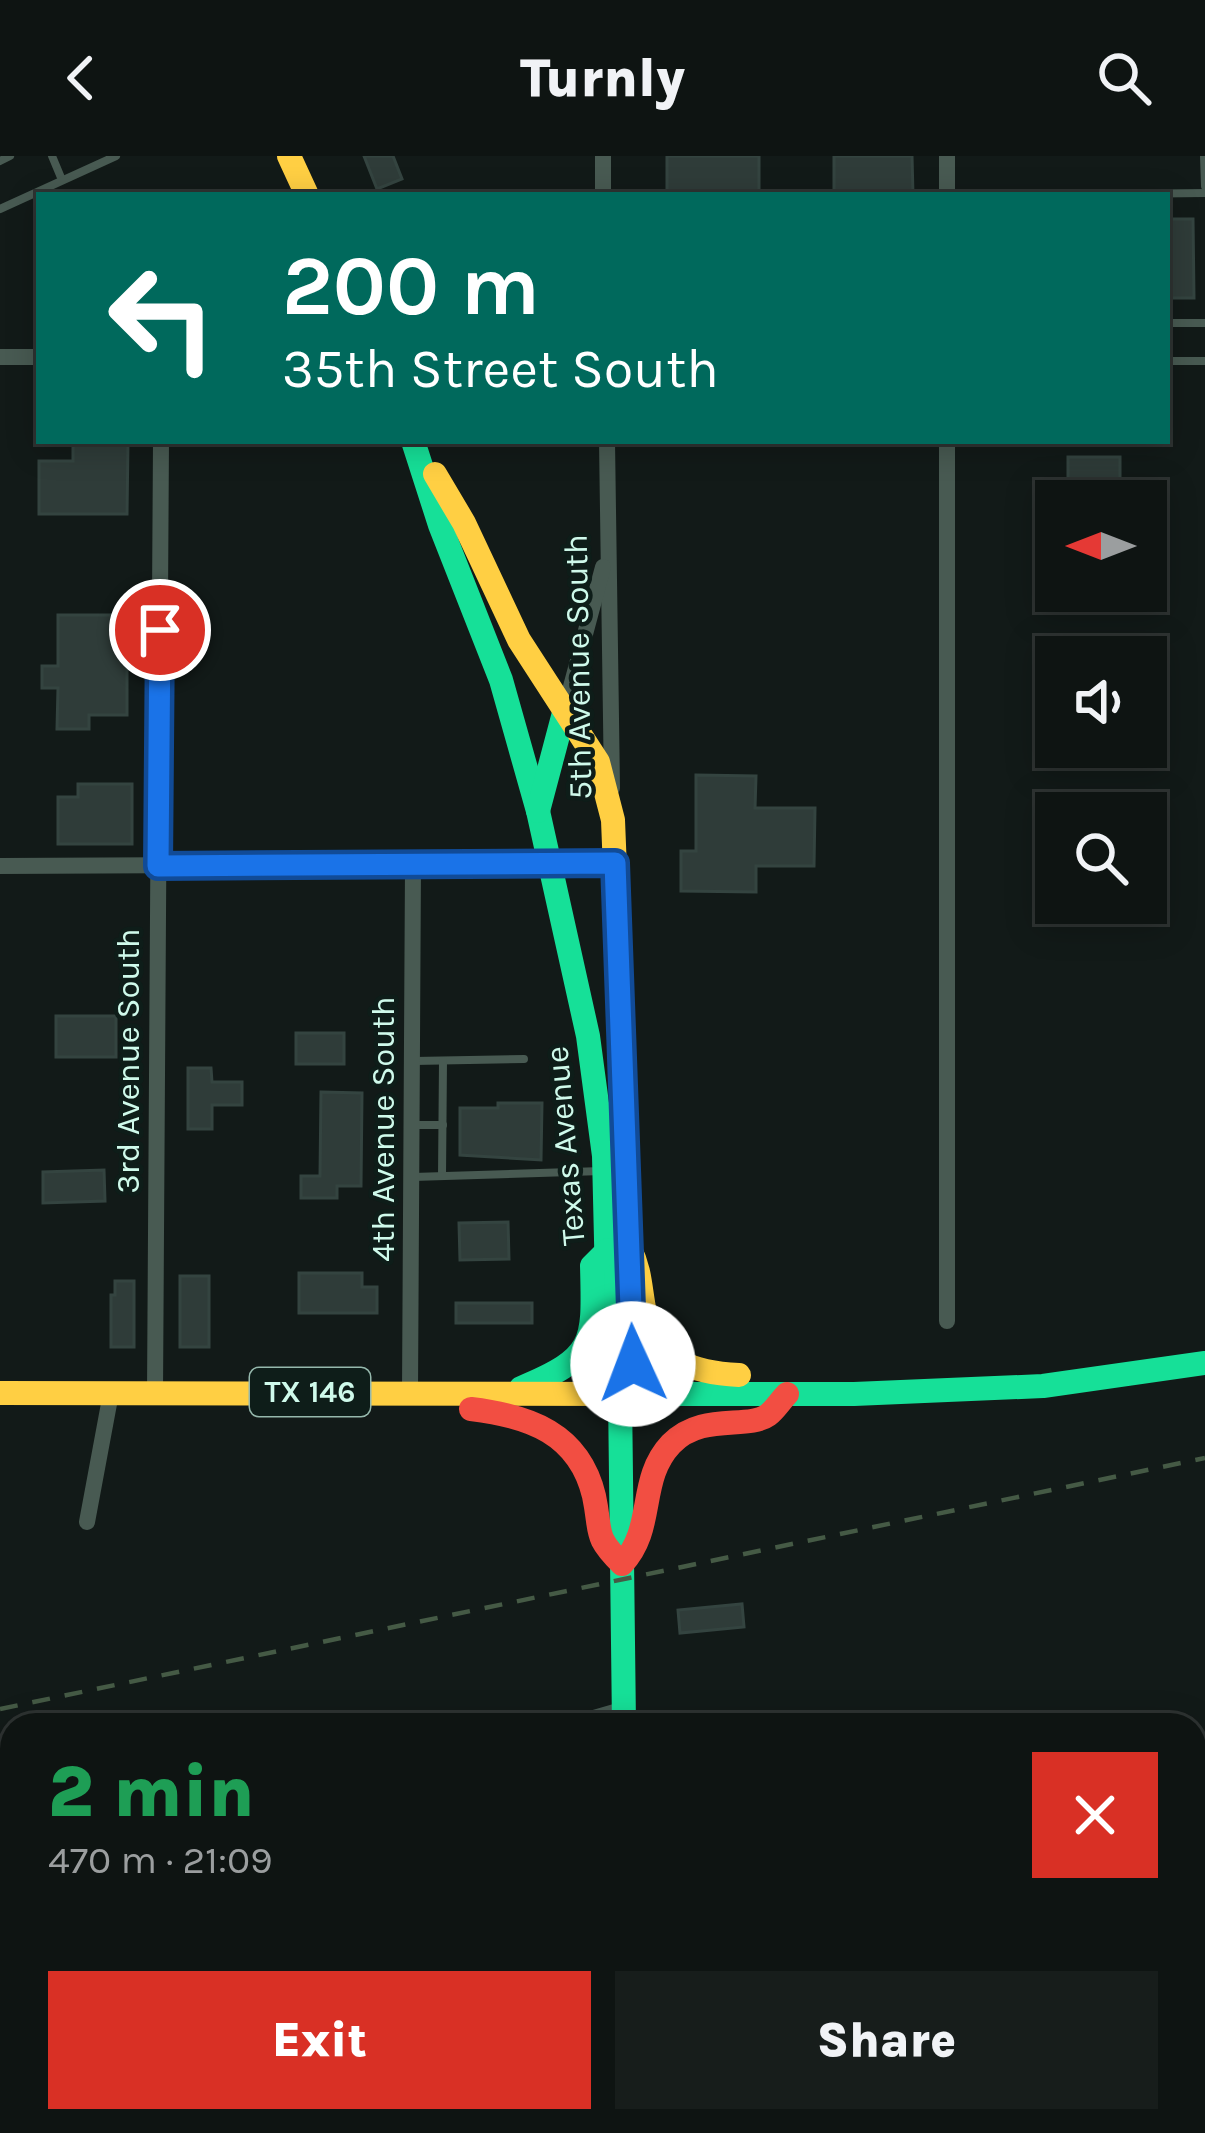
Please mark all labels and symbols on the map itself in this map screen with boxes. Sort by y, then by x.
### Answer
north arrow [1035,480,1167,612]
street label: 5th Avenue South [557,534,599,800]
pin [109,579,211,681]
street label: 3rd Avenue South [109,928,147,1194]
street label: 4th Avenue South [364,996,402,1262]
street label: Texas Avenue [537,1045,593,1247]
position arrow [570,1301,696,1427]
road number: TX 146 [250,1368,370,1416]

